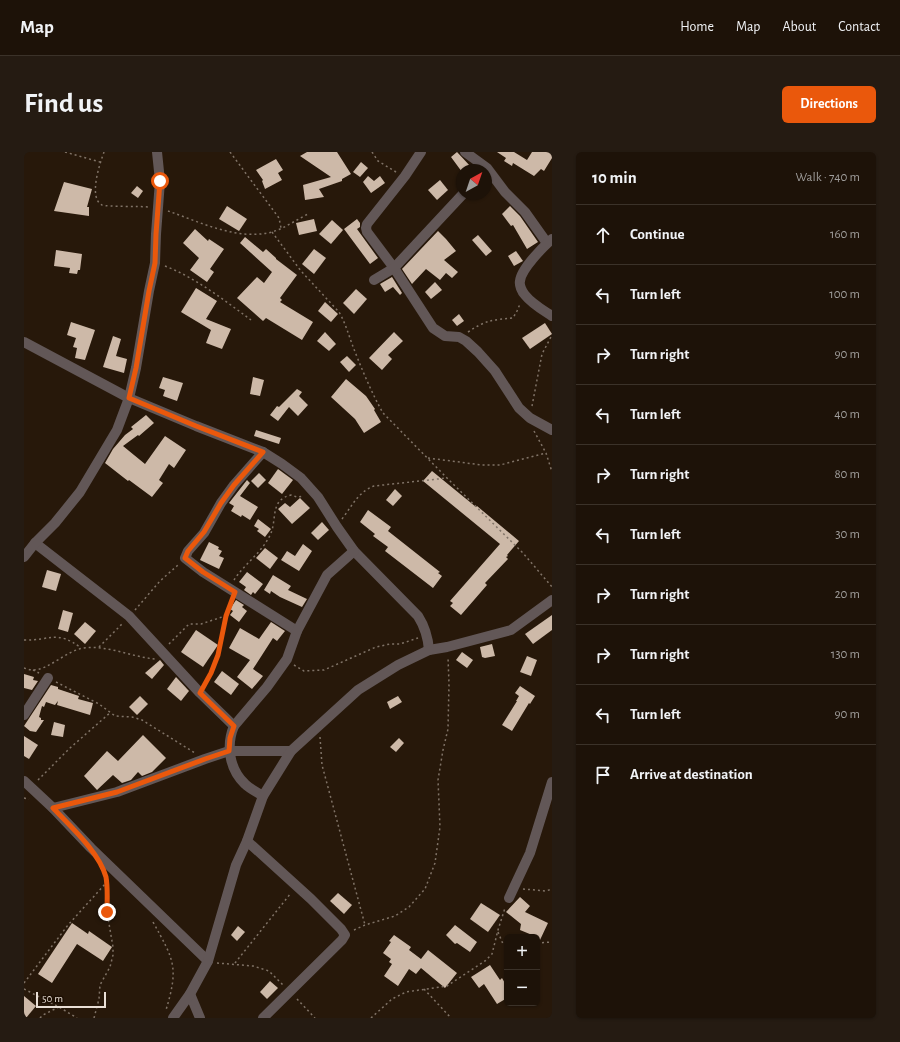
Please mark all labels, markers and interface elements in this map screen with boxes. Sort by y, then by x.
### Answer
text: Map [20,18,54,37]
text: Home [680,20,714,34]
text: Map [736,20,760,34]
text: About [782,20,816,34]
text: Contact [838,20,880,34]
button: Directions [782,86,876,123]
text: Find us [24,90,103,118]
north arrow [456,164,492,200]
text: 10 min [592,169,637,186]
text: Walk · 740 m [796,171,860,184]
route start [151,172,169,190]
icon: ahead [592,224,614,246]
text: Continue [630,227,685,242]
text: 160 m [830,228,860,241]
icon: left [592,284,614,306]
text: Turn left [630,287,681,302]
text: 100 m [829,288,860,301]
icon: right [592,344,614,366]
text: Turn right [630,347,689,362]
text: 90 m [834,348,860,361]
icon: left [592,404,614,426]
text: Turn left [630,407,681,422]
text: 40 m [834,408,860,421]
icon: right [592,464,614,486]
text: Turn right [630,467,689,482]
text: 80 m [834,468,860,481]
icon: left [592,524,614,546]
text: Turn left [630,527,681,542]
text: 30 m [835,528,860,541]
icon: right [592,584,614,606]
text: Turn right [630,587,689,602]
text: 20 m [835,588,860,601]
icon: right [592,644,614,666]
text: Turn right [630,647,689,662]
text: 130 m [831,648,860,661]
icon: left [592,704,614,726]
text: Turn left [630,707,681,722]
text: 90 m [834,708,860,721]
icon: arrive [592,764,614,786]
text: Arrive at destination [630,767,753,782]
route end [98,903,116,921]
map controls [504,934,540,1006]
button: + [504,934,540,970]
button: − [504,970,540,1006]
scale bar [36,990,106,1009]
text: 50 m [42,993,63,1004]

